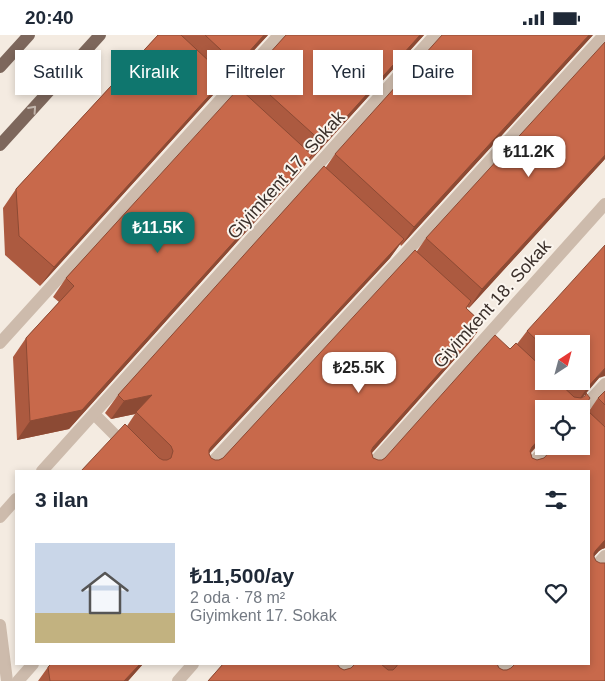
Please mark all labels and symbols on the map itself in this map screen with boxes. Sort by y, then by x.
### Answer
one-way arrow [27,106,36,115]
street label: Giyimkent 17. Sokak [223,106,349,243]
pin: ₺11.2K [488,135,570,178]
pin: ₺11.5K [117,211,199,254]
street label: Giyimkent 18. Sokak [429,235,555,372]
north arrow [535,335,590,390]
pin: ₺25.5K [318,351,400,394]

